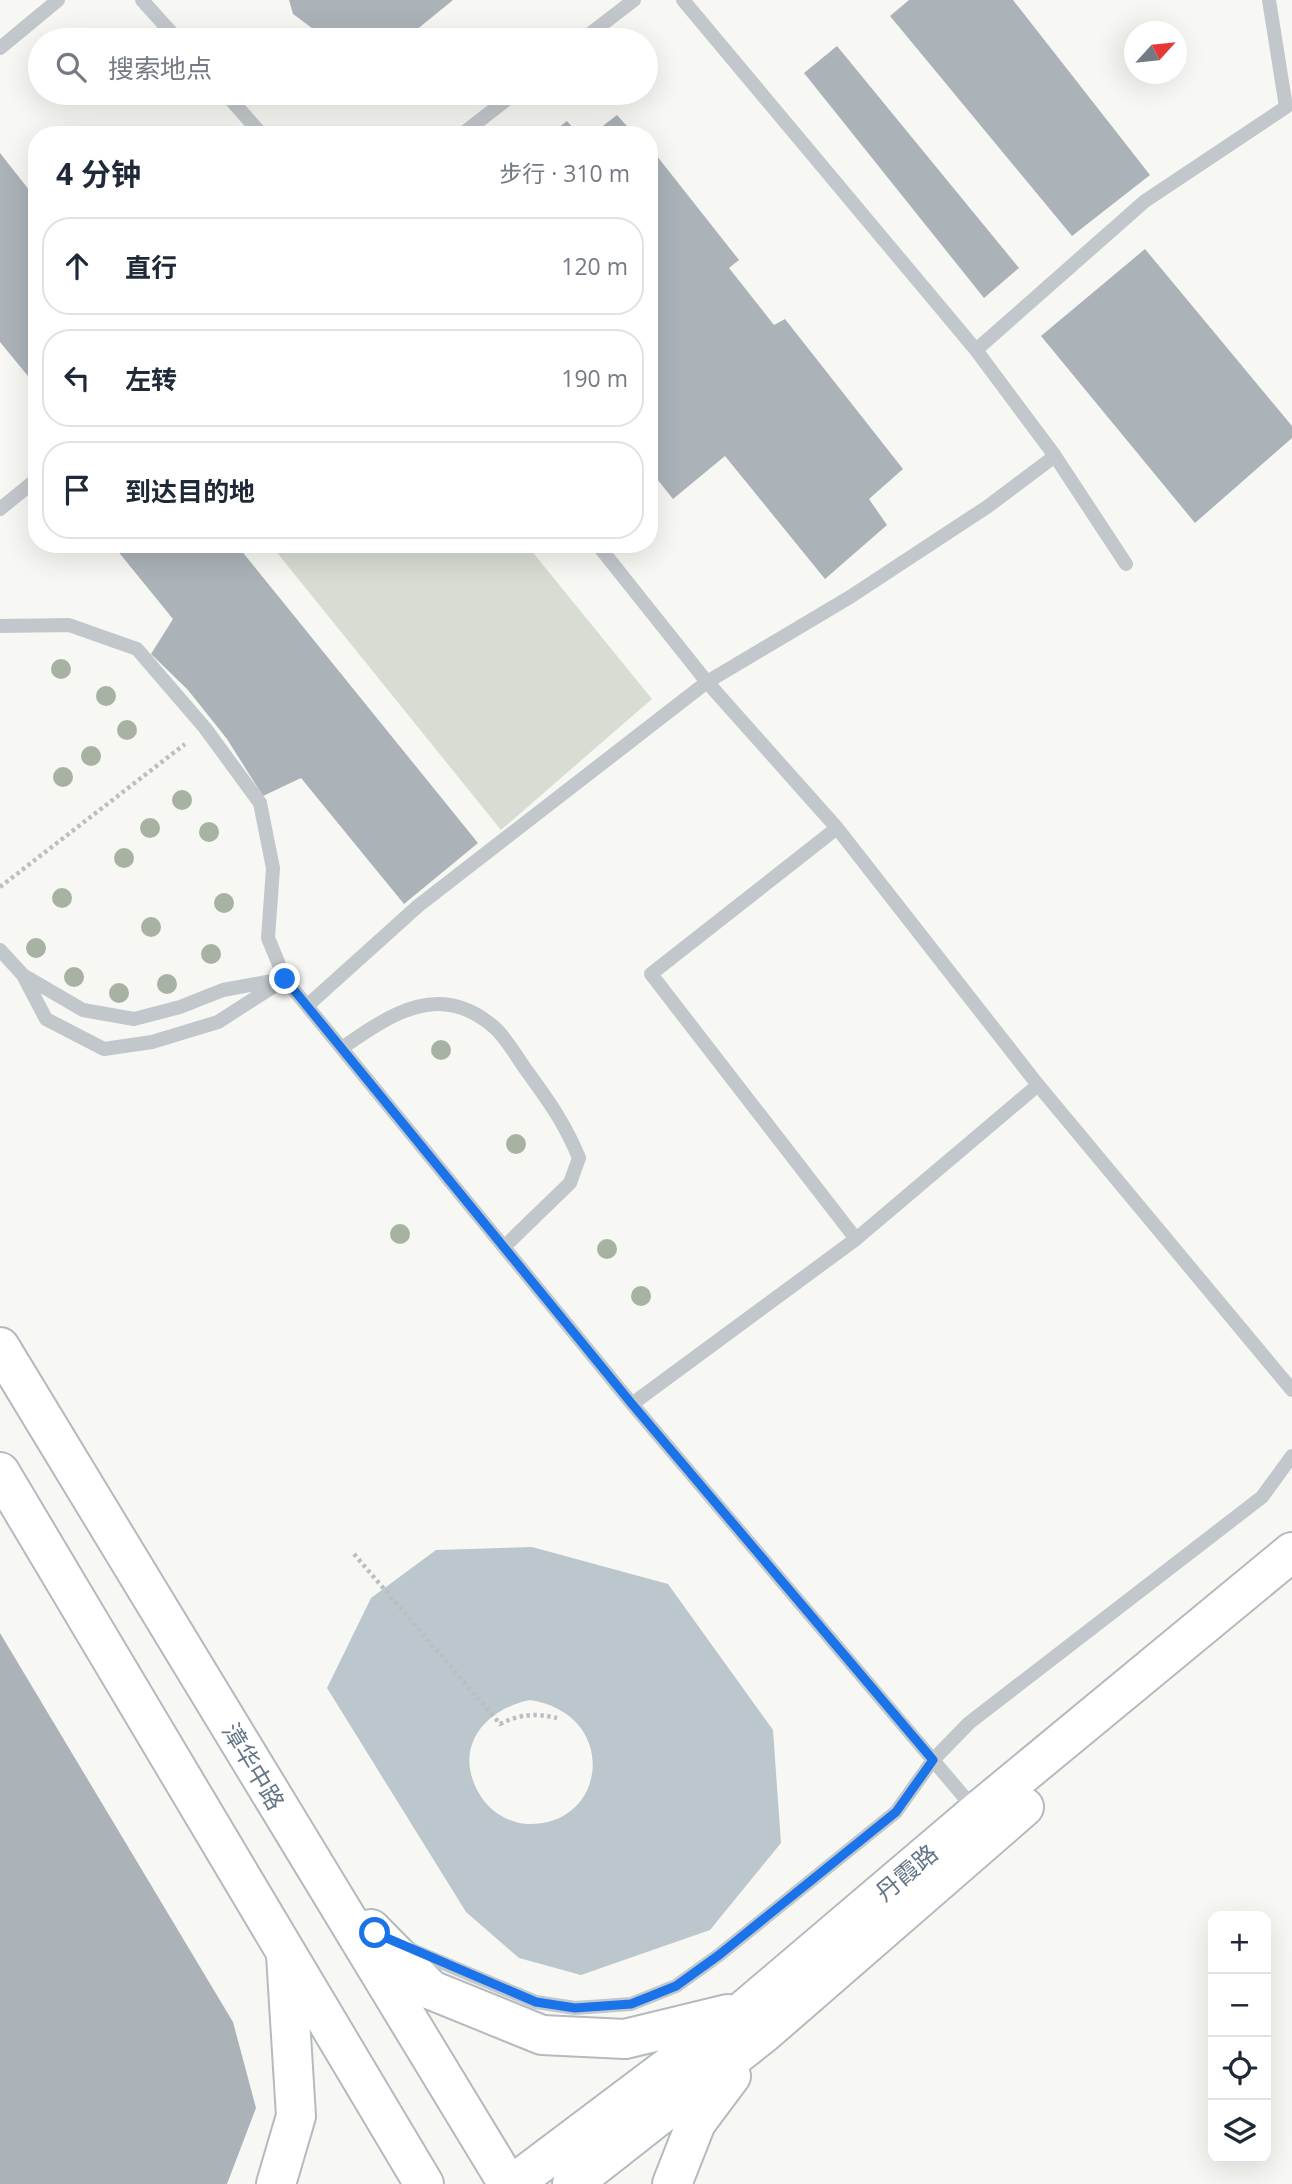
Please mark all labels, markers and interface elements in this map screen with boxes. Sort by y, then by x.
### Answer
north arrow [1124,21,1187,84]
search box [28,28,658,105]
icon: search [52,48,90,86]
text: 搜索地点 [108,50,212,86]
text: 4 分钟 [56,153,141,194]
text: 步行 · 310 m [499,157,630,189]
icon: ahead [58,247,96,285]
text: 直行 [125,249,177,285]
text: 120 m [561,250,628,282]
icon: left [58,359,96,397]
text: 左转 [125,361,177,397]
text: 190 m [561,362,628,394]
icon: arrive [58,471,96,509]
text: 到达目的地 [125,473,255,509]
route end [269,963,300,994]
street label: 漳华中路 [215,1716,293,1816]
street label: 丹霞路 [868,1836,944,1908]
map controls [1208,1911,1271,2163]
button: + [1208,1911,1271,1974]
route start [359,1917,390,1948]
button: − [1208,1974,1271,2037]
button: locate [1208,2037,1271,2100]
button: layers [1208,2100,1271,2163]

